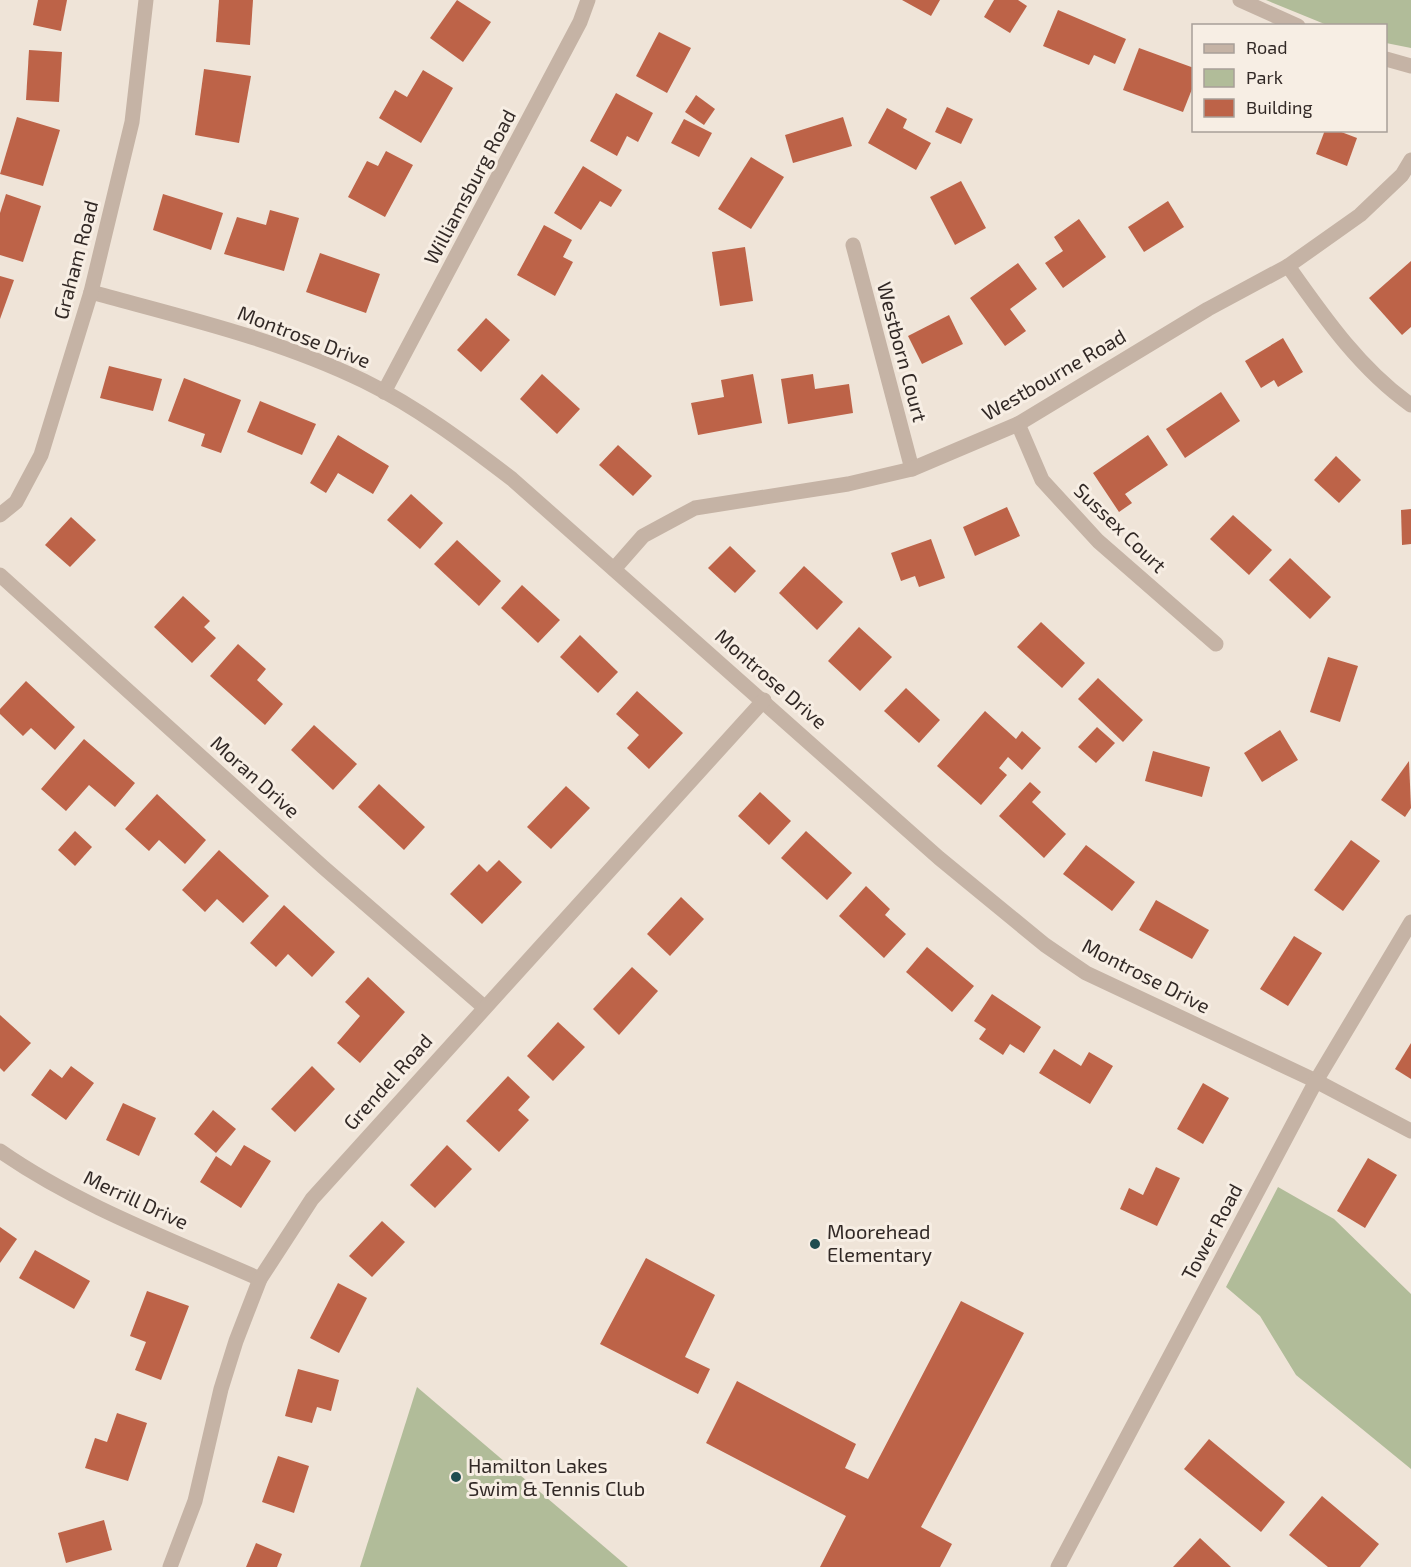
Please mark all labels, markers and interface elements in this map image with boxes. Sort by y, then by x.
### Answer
legend [1192,24,1387,132]
text: Road [1246,36,1287,58]
text: Park [1246,66,1283,88]
text: Building [1246,96,1313,118]
street label: Williamsburg Road [418,105,520,268]
street label: Graham Road [48,198,102,322]
street label: Westborn Court [873,279,933,425]
street label: Montrose Drive [235,300,374,372]
street label: Westbourne Road [977,323,1130,425]
street label: Sussex Court [1070,477,1172,577]
street label: Montrose Drive [711,623,832,733]
street label: Moran Drive [206,730,305,822]
street label: Montrose Drive [1079,933,1214,1018]
street label: Grendel Road [338,1028,437,1134]
street label: Merrill Drive [80,1164,193,1234]
street label: Tower Road [1176,1179,1247,1284]
place label: Moorehead Elementary [827,1219,932,1266]
marker: Moorehead Elementary [808,1237,822,1251]
place label: Hamilton Lakes Swim & Tennis Club [468,1453,645,1500]
marker: Hamilton Lakes Swim & Tennis Club [449,1470,463,1484]

